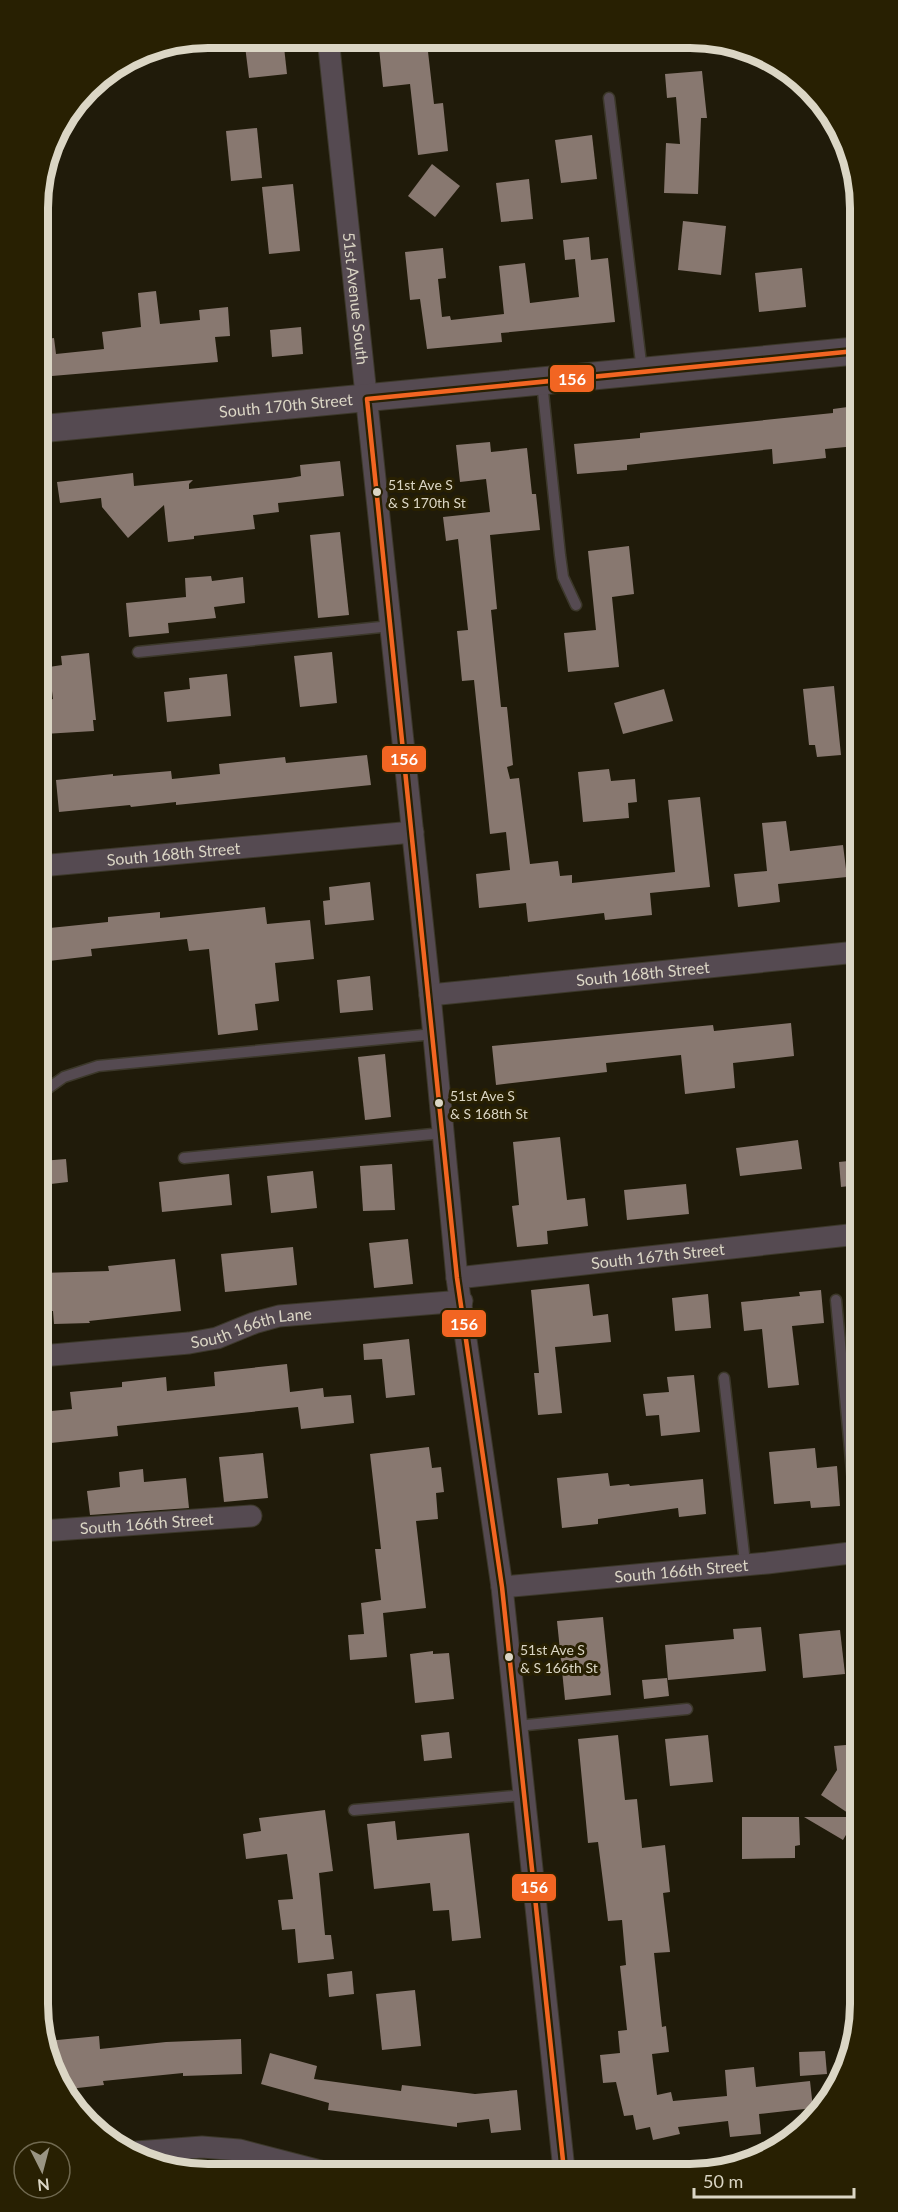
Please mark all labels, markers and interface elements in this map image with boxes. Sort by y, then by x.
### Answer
street label: 51st Avenue South [340,231,373,366]
line badge: 156 [549,364,595,393]
text: 156 [558,369,586,388]
street label: South 170th Street [218,389,354,421]
place label: 51st Ave S & S 170th St [388,476,466,511]
marker: 51st Ave S & S 170th St [371,486,383,498]
line badge: 156 [381,745,427,773]
text: 156 [390,749,418,768]
street label: South 168th Street [106,838,241,869]
street label: South 168th Street [575,957,711,989]
place label: 51st Ave S & S 168th St [450,1087,528,1122]
marker: 51st Ave S & S 168th St [433,1097,445,1109]
street label: South 167th Street [590,1239,726,1272]
street label: South 166th Lane [189,1303,313,1352]
line badge: 156 [441,1309,487,1338]
text: 156 [450,1314,478,1333]
street label: South 166th Street [79,1509,215,1537]
street label: South 166th Street [614,1555,749,1586]
place label: 51st Ave S & S 166th St [520,1641,598,1676]
marker: 51st Ave S & S 166th St [503,1651,515,1663]
line badge: 156 [511,1873,557,1902]
text: 156 [520,1877,548,1896]
north arrow [12,2140,72,2200]
scale bar [694,2161,854,2199]
text: 50 m [703,2170,743,2192]
text: N [36,2175,51,2196]

